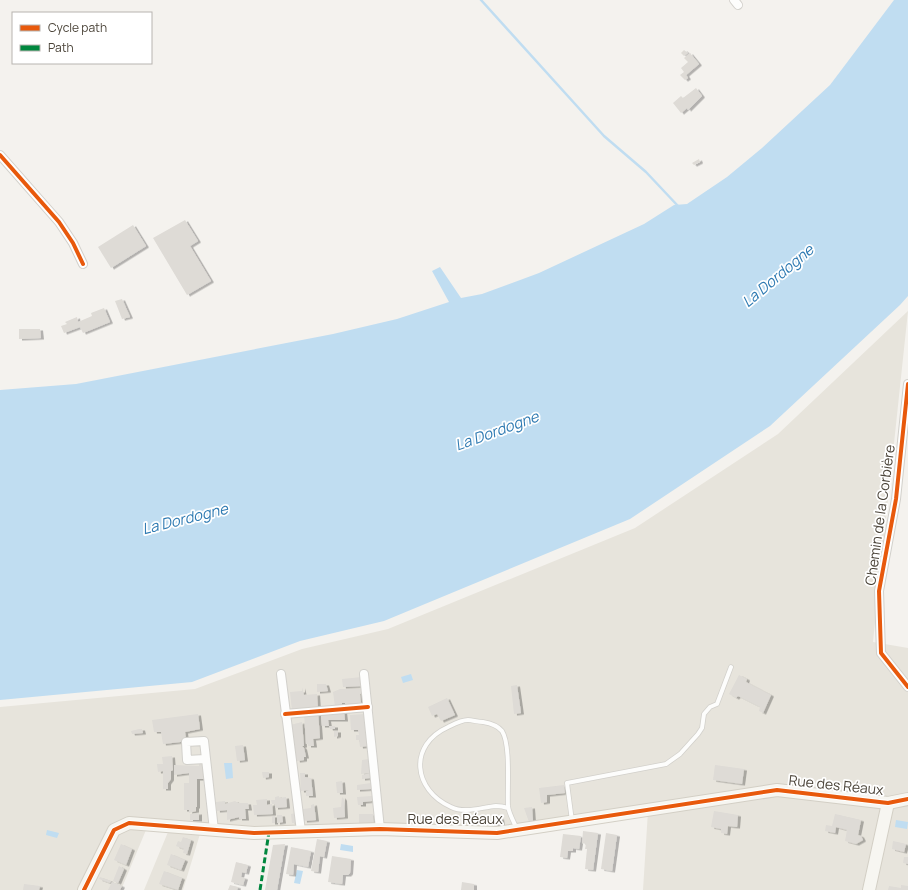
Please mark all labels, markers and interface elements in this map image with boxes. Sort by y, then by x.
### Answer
legend [12,12,152,64]
text: Cycle path [48,19,107,36]
text: Path [48,39,74,56]
water label: La Dordogne [737,239,819,312]
water label: La Dordogne [452,405,543,455]
street label: Chemin de la Corbière [860,443,899,586]
water label: La Dordogne [140,497,231,539]
street label: Rue des Réaux [788,770,885,799]
street label: Rue des Réaux [407,809,503,828]

